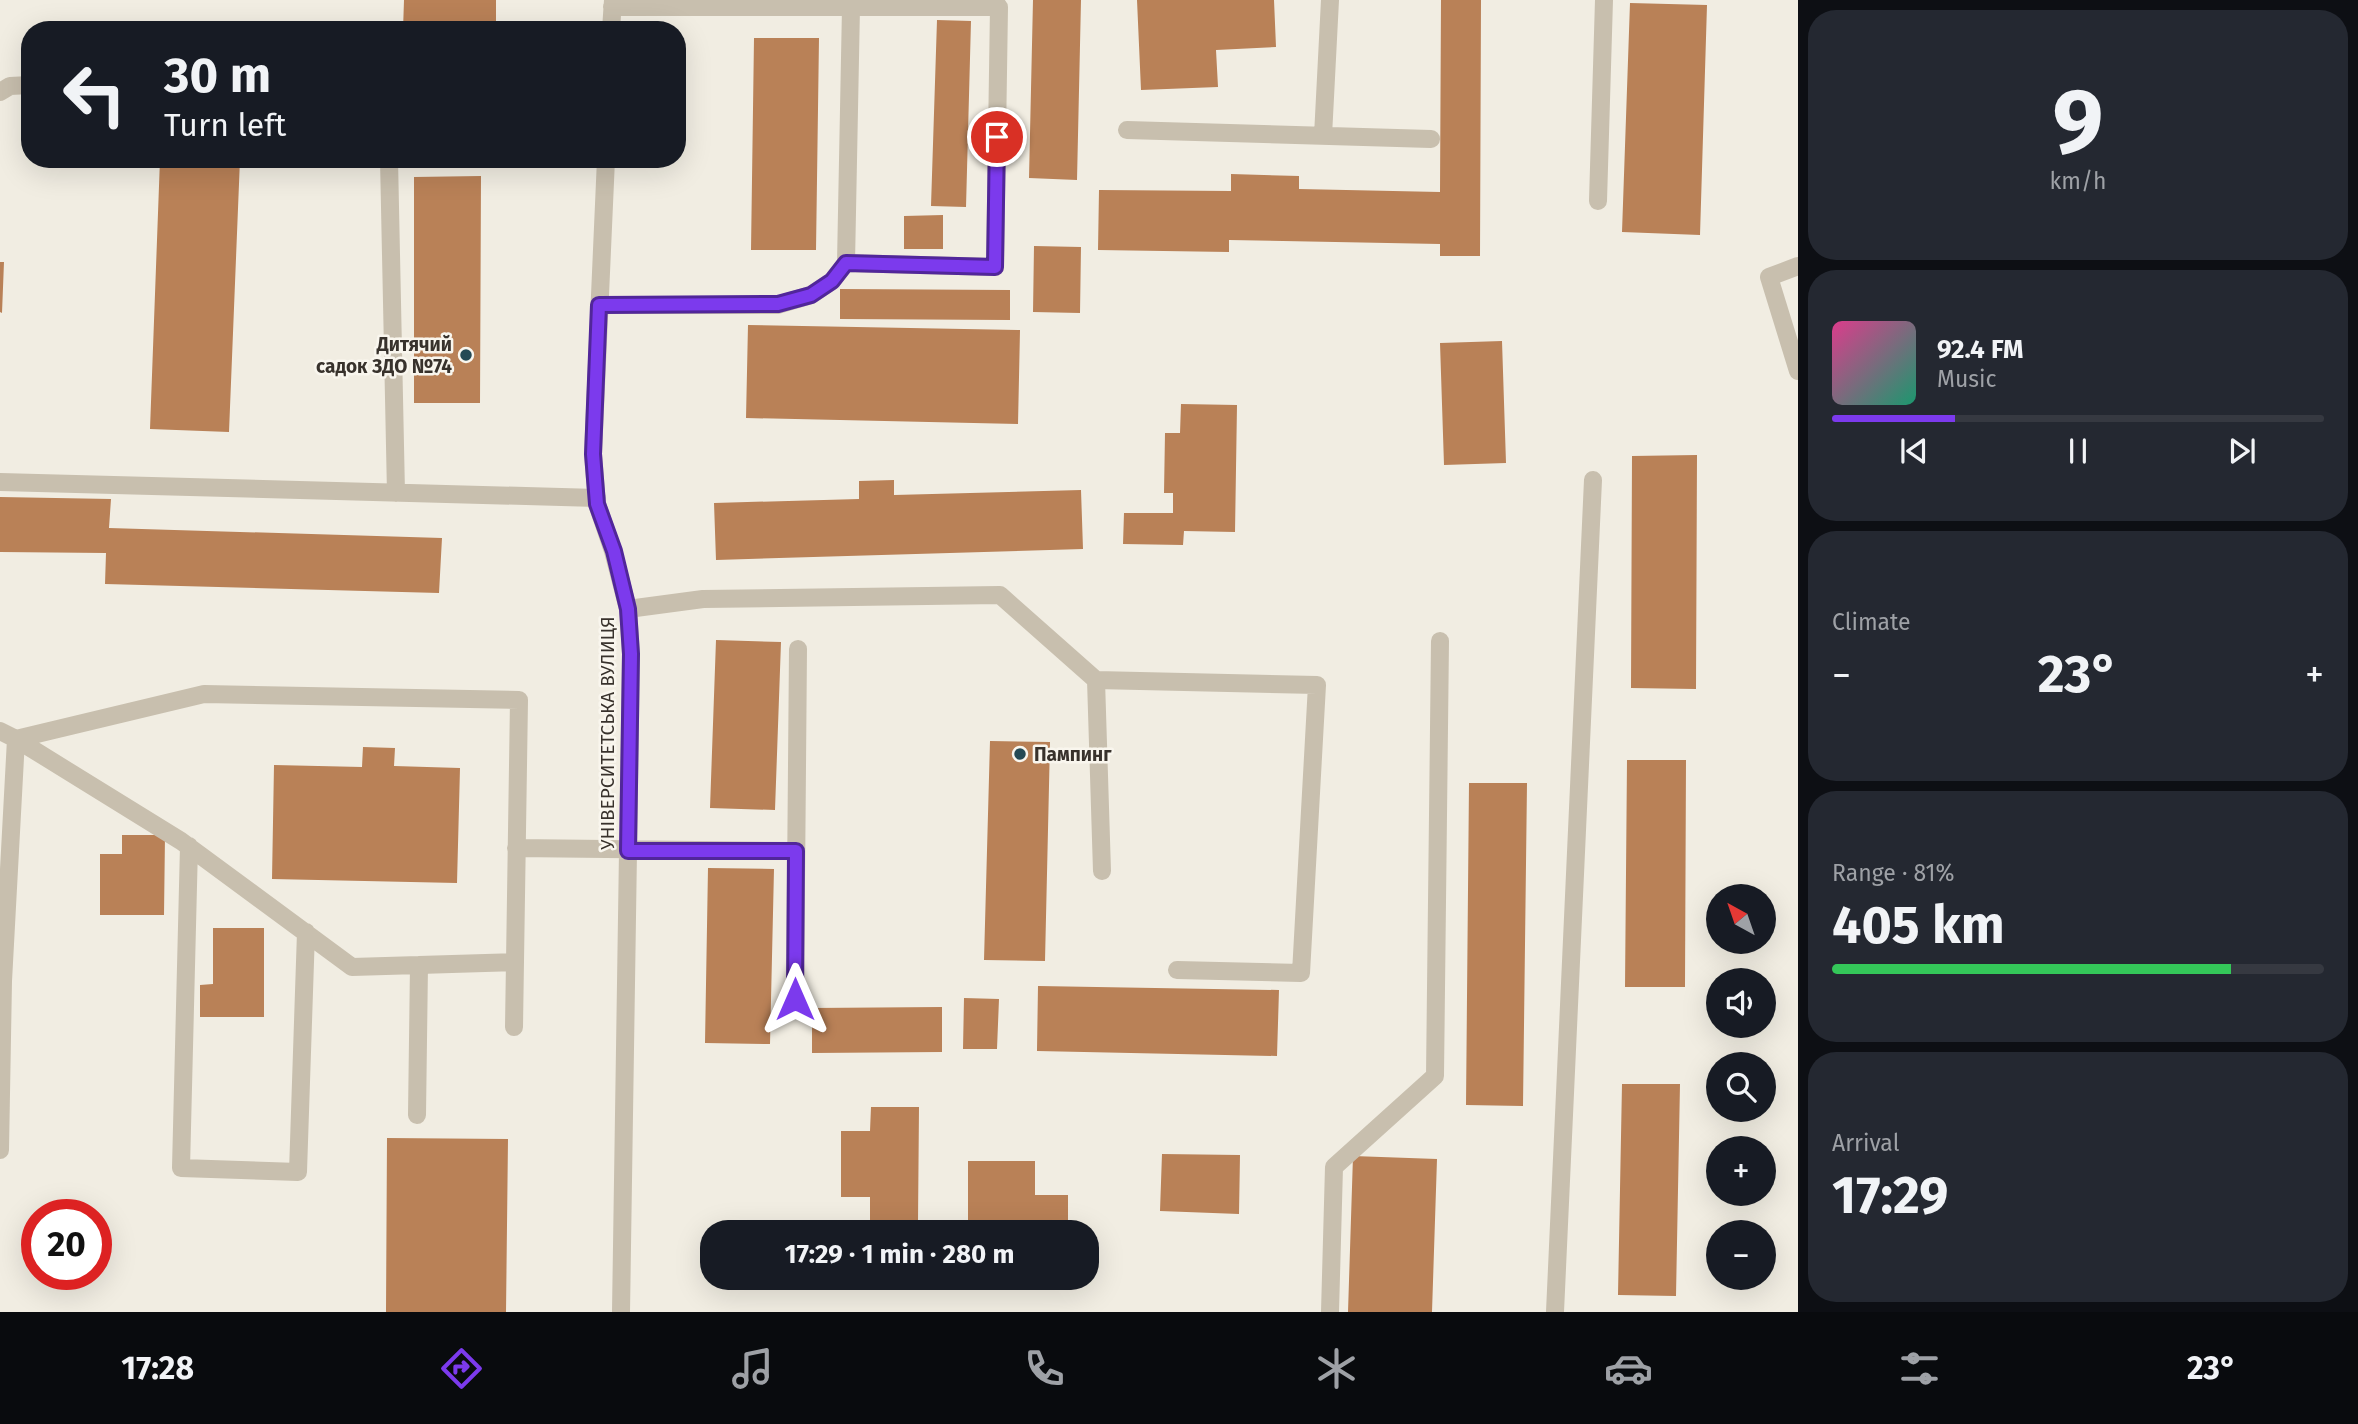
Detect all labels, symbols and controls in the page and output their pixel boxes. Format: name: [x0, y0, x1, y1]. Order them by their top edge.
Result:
text: 30 m: [164, 46, 271, 105]
icon: left: [49, 49, 140, 140]
text: 9: [2053, 67, 2103, 176]
text: Turn left: [164, 106, 286, 144]
pin: [967, 107, 1027, 167]
icon: arrive: [978, 118, 1016, 156]
text: km/h: [2050, 167, 2106, 195]
place label: Дитячий садок ЗДО №74: [316, 333, 452, 378]
text: 92.4 FM: [1937, 334, 2023, 365]
marker: Дитячий садок ЗДО №74: [458, 347, 474, 363]
text: Music: [1937, 365, 1997, 393]
icon: previous: [1895, 432, 1933, 470]
icon: pause: [2059, 432, 2097, 470]
icon: next: [2223, 432, 2261, 470]
text: Climate: [1832, 608, 1911, 636]
street label: УНІВЕРСИТЕТСЬКА ВУЛИЦЯ: [596, 616, 619, 850]
text: 23°: [2038, 643, 2118, 706]
text: −: [1832, 652, 1851, 698]
text: +: [2305, 652, 2324, 698]
place label: Пампинг: [1034, 743, 1112, 766]
marker: Пампинг: [1012, 746, 1028, 762]
text: Range · 81%: [1832, 859, 1954, 887]
north arrow: [1706, 884, 1776, 954]
map controls: [1706, 884, 1776, 1290]
text: 405 km: [1832, 894, 2005, 957]
position arrow: [758, 962, 832, 1036]
button: sound: [1706, 968, 1776, 1038]
button: search: [1706, 1052, 1776, 1122]
text: Arrival: [1832, 1129, 1899, 1157]
button: +: [1706, 1136, 1776, 1206]
text: 17:29: [1832, 1164, 1948, 1227]
speed limit sign: 20: [21, 1199, 112, 1290]
button: −: [1706, 1220, 1776, 1290]
text: 17:29 · 1 min · 280 m: [785, 1239, 1014, 1270]
icon: directions: [437, 1344, 486, 1393]
icon: music: [728, 1344, 777, 1393]
icon: phone: [1020, 1344, 1069, 1393]
icon: climate: [1312, 1344, 1361, 1393]
icon: car: [1604, 1344, 1653, 1393]
icon: filters: [1895, 1344, 1944, 1393]
text: 17:28: [121, 1349, 194, 1387]
text: 23°: [2187, 1349, 2237, 1387]

